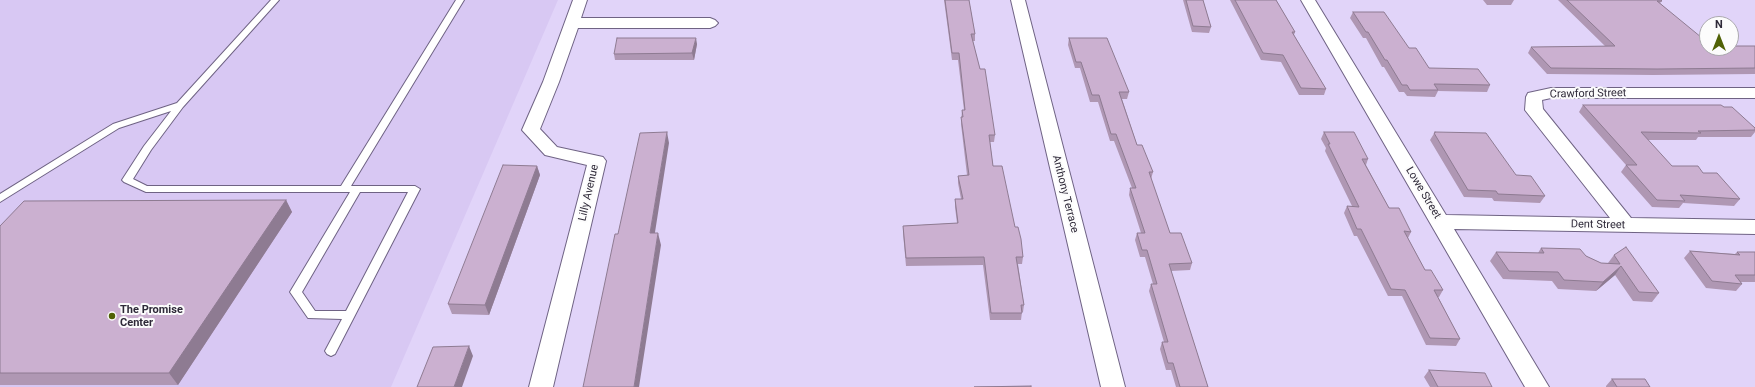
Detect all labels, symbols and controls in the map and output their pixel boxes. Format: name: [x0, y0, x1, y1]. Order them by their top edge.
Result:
north arrow: [1699, 16, 1739, 56]
text: N: [1715, 18, 1723, 31]
street label: Crawford Street: [1550, 87, 1626, 101]
street label: Anthony Terrace: [1049, 154, 1081, 234]
street label: Lilly Avenue: [576, 163, 602, 223]
street label: Lowe Street: [1402, 165, 1444, 221]
street label: Dent Street: [1571, 218, 1625, 232]
place label: The Promise Center: [120, 303, 183, 329]
marker: The Promise Center: [107, 311, 117, 321]

